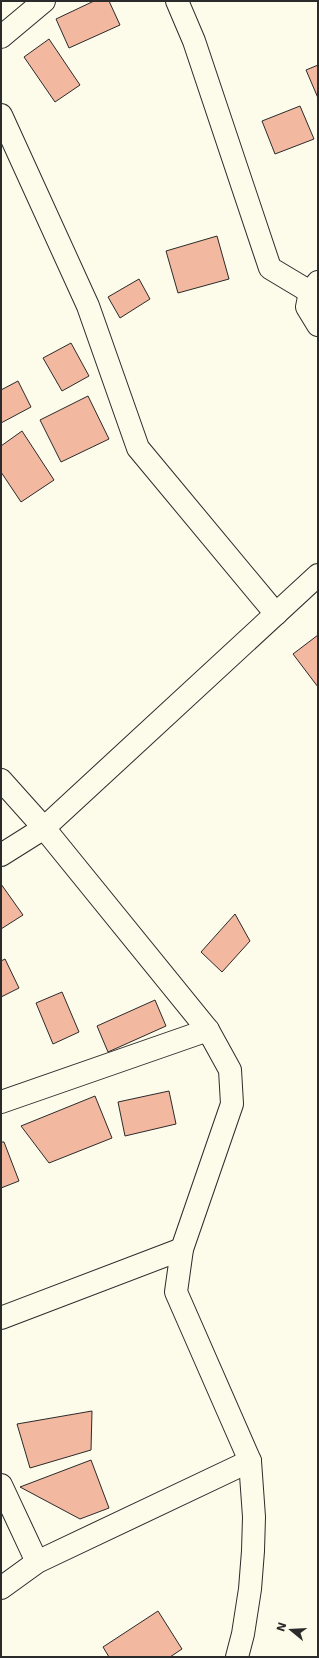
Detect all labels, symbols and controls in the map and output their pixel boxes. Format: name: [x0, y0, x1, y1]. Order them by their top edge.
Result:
north arrow: [271, 1610, 311, 1650]
text: N: [274, 1621, 290, 1633]

